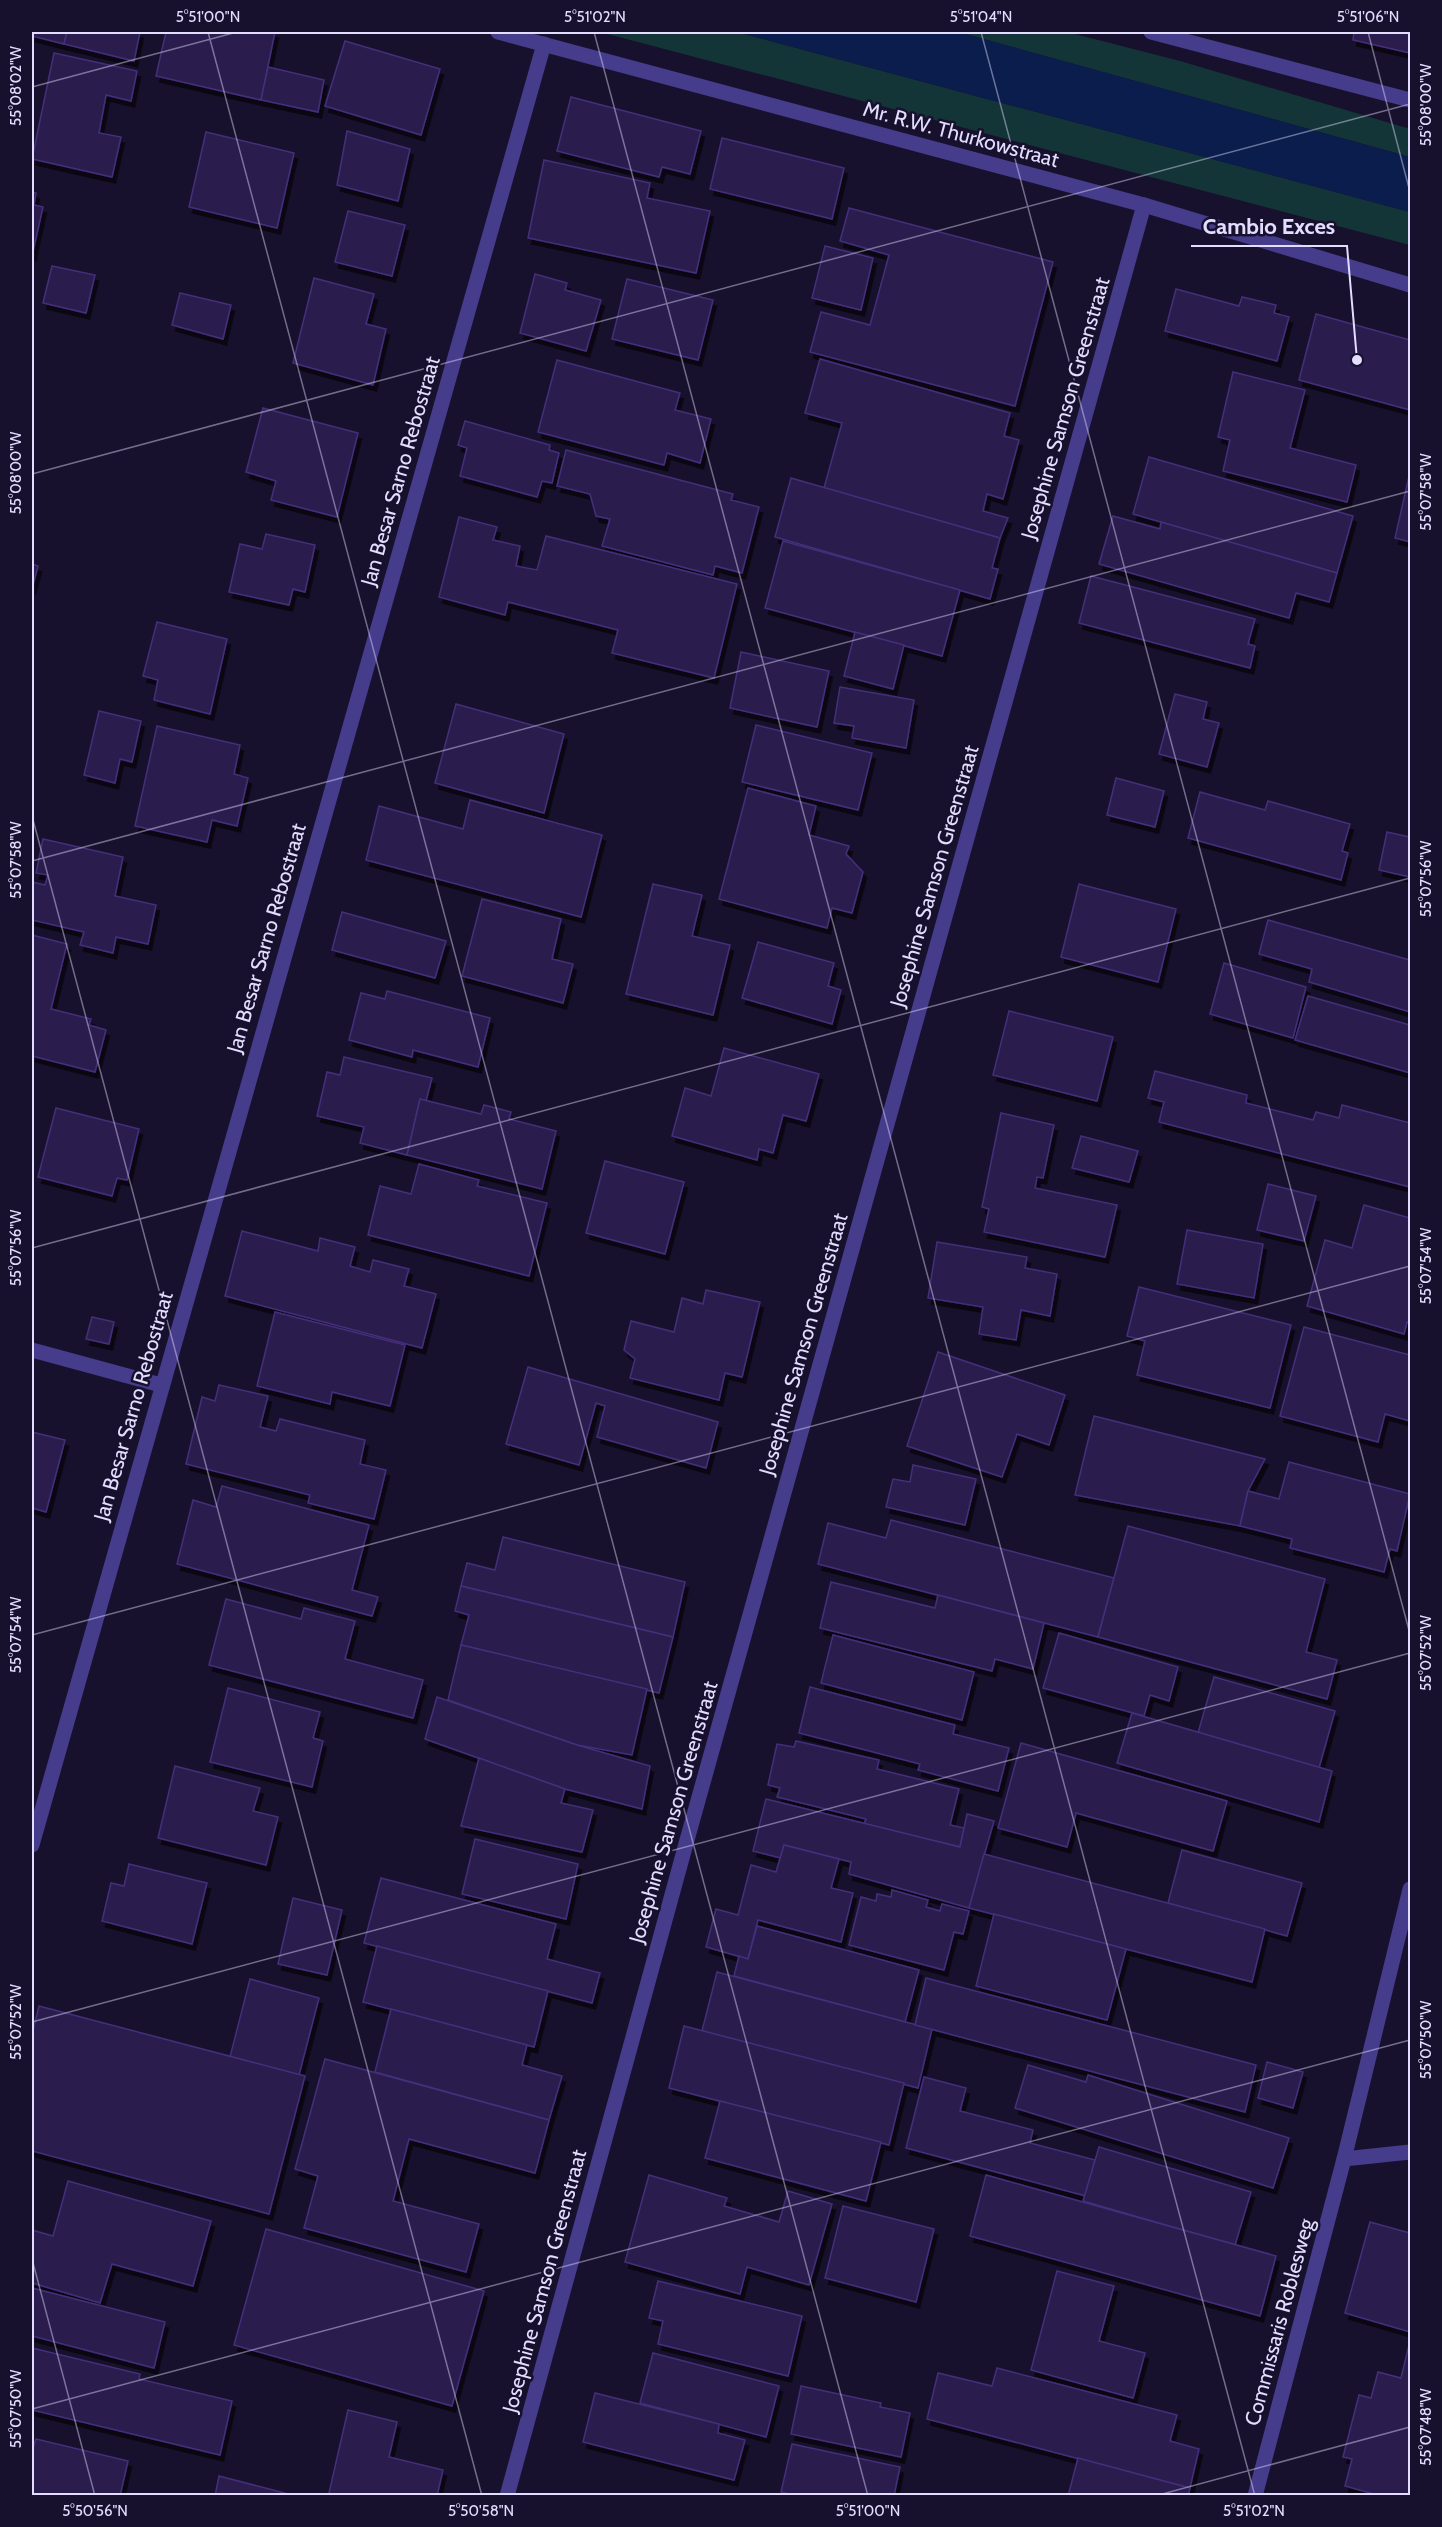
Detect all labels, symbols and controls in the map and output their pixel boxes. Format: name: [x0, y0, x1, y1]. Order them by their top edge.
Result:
text: 5°51'00"N: [176, 8, 240, 26]
text: 5°51'02"N: [564, 8, 626, 26]
text: 5°51'04"N: [950, 8, 1012, 26]
text: 5°51'06"N: [1337, 8, 1399, 26]
text: 55°08'02"W: [7, 45, 25, 126]
text: 55°08'00"W: [1417, 63, 1435, 146]
street label: Mr. R.W. Thurkowstraat: [860, 96, 1062, 172]
callout: Cambio Exces: [1191, 206, 1347, 246]
text: Cambio Exces: [1203, 213, 1335, 240]
street label: Josephine Samson Greenstraat: [1015, 274, 1114, 543]
street label: Jan Besar Sarno Rebostraat: [355, 353, 445, 590]
text: 55°08'00"W: [7, 431, 25, 514]
text: 55°07'58"W: [1417, 453, 1435, 531]
street label: Josephine Samson Greenstraat: [884, 742, 983, 1011]
street label: Jan Besar Sarno Rebostraat: [221, 820, 311, 1057]
text: 55°07'58"W: [7, 821, 25, 899]
text: 55°07'56"W: [1417, 840, 1435, 917]
text: 55°07'56"W: [7, 1209, 25, 1286]
street label: Josephine Samson Greenstraat: [753, 1210, 852, 1479]
text: 55°07'54"W: [1417, 1227, 1435, 1304]
street label: Jan Besar Sarno Rebostraat: [88, 1288, 178, 1525]
text: 55°07'54"W: [7, 1596, 25, 1673]
text: 55°07'52"W: [1417, 1614, 1435, 1691]
street label: Josephine Samson Greenstraat: [623, 1678, 722, 1947]
text: 55°07'52"W: [7, 1983, 25, 2060]
text: 55°07'50"W: [1417, 2000, 1435, 2079]
street label: Josephine Samson Greenstraat: [497, 2147, 591, 2416]
street label: Commissaris Roblesweg: [1239, 2215, 1319, 2428]
text: 55°07'50"W: [7, 2369, 25, 2448]
text: 55°07'48"W: [1417, 2387, 1435, 2466]
text: 5°50'56"N: [62, 2502, 128, 2520]
text: 5°50'58"N: [448, 2502, 514, 2520]
text: 5°51'00"N: [836, 2502, 900, 2520]
text: 5°51'02"N: [1223, 2502, 1285, 2520]

